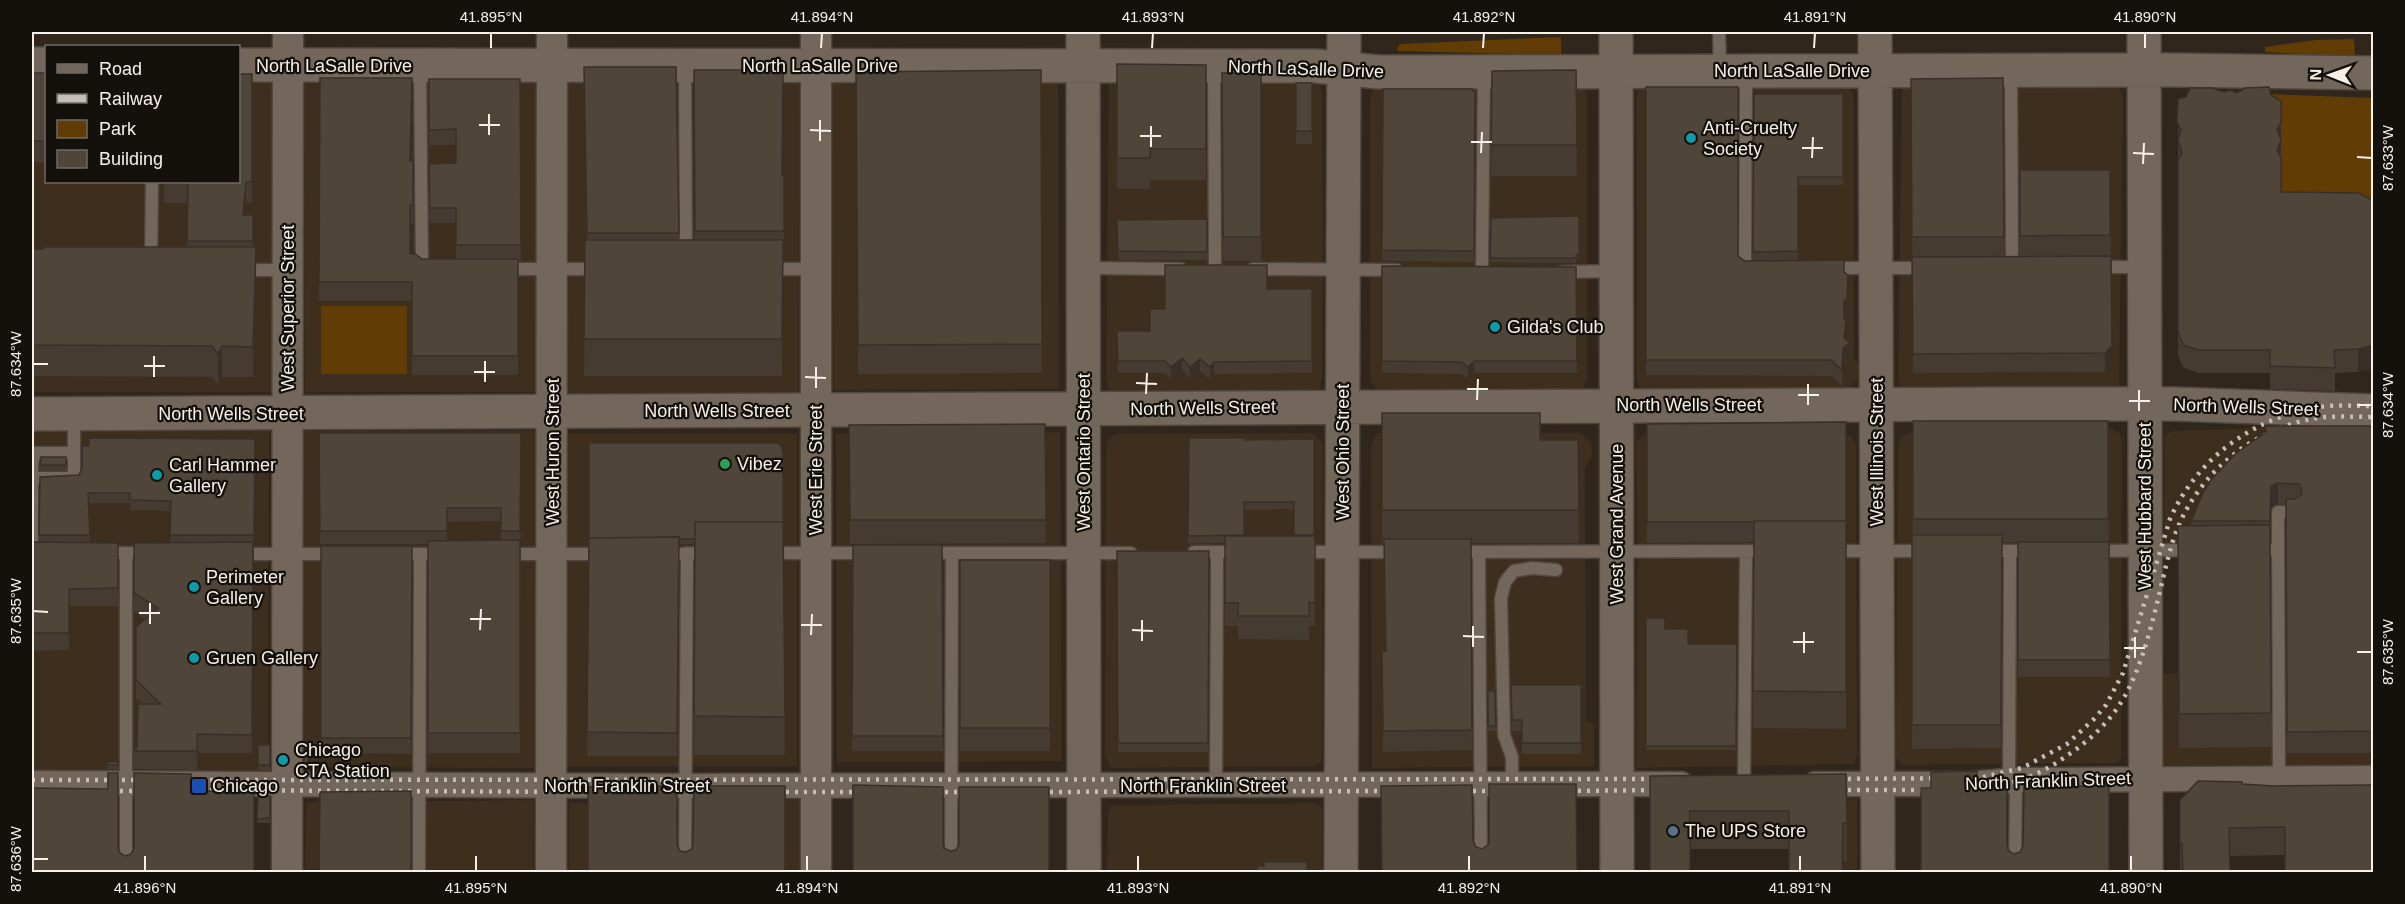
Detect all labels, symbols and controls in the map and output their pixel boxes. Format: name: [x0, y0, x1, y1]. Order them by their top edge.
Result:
text: 41.895°N: [460, 8, 522, 25]
text: 41.894°N: [791, 8, 853, 25]
text: 41.893°N: [1122, 8, 1184, 25]
text: 41.892°N: [1453, 8, 1515, 25]
text: 41.891°N: [1784, 8, 1846, 25]
text: 41.890°N: [2114, 8, 2176, 25]
legend: [45, 45, 240, 183]
north arrow: [2300, 45, 2360, 105]
street label: North LaSalle Drive: [256, 56, 412, 76]
street label: North LaSalle Drive: [742, 56, 898, 76]
street label: North LaSalle Drive: [1228, 56, 1384, 82]
text: Road: [99, 59, 142, 79]
street label: North LaSalle Drive: [1714, 61, 1870, 81]
text: N: [2307, 69, 2324, 81]
text: Railway: [99, 89, 162, 109]
place label: Anti-Cruelty Society: [1703, 118, 1797, 159]
text: Park: [99, 119, 137, 139]
text: 87.633°W: [2379, 124, 2396, 191]
marker: Anti-Cruelty Society: [1684, 131, 1698, 145]
text: Building: [99, 149, 163, 169]
street label: West Superior Street: [278, 225, 298, 391]
place label: Gilda's Club: [1507, 317, 1603, 337]
marker: Gilda's Club: [1488, 320, 1502, 334]
text: 87.634°W: [7, 330, 24, 397]
text: 87.634°W: [2379, 371, 2396, 438]
street label: West Ontario Street: [1074, 373, 1094, 531]
street label: West Huron Street: [543, 378, 563, 526]
street label: West Illinois Street: [1867, 378, 1887, 526]
street label: West Ohio Street: [1333, 384, 1353, 520]
street label: North Wells Street: [2173, 394, 2319, 420]
street label: North Wells Street: [1616, 395, 1762, 415]
street label: North Wells Street: [1130, 397, 1276, 419]
street label: North Wells Street: [644, 401, 790, 421]
street label: North Wells Street: [158, 404, 304, 424]
street label: West Erie Street: [806, 405, 826, 535]
street label: West Hubbard Street: [2135, 422, 2155, 590]
street label: West Grand Avenue: [1607, 444, 1627, 604]
place label: Vibez: [737, 454, 782, 474]
place label: Carl Hammer Gallery: [169, 455, 276, 496]
marker: Vibez: [718, 457, 732, 471]
marker: Carl Hammer Gallery: [150, 468, 164, 482]
place label: Perimeter Gallery: [206, 567, 284, 608]
text: 87.635°W: [7, 577, 24, 644]
marker: Perimeter Gallery: [187, 580, 201, 594]
text: 87.635°W: [2379, 618, 2396, 685]
place label: Gruen Gallery: [206, 648, 318, 668]
marker: Gruen Gallery: [187, 651, 201, 665]
place label: Chicago CTA Station: [295, 740, 390, 781]
marker: Chicago CTA Station: [276, 753, 290, 767]
street label: North Franklin Street: [1965, 768, 2131, 794]
place label: Chicago: [212, 776, 278, 796]
street label: North Franklin Street: [544, 776, 710, 796]
street label: North Franklin Street: [1120, 776, 1286, 796]
marker: Chicago: [190, 777, 208, 795]
place label: The UPS Store: [1685, 821, 1806, 841]
marker: The UPS Store: [1666, 824, 1680, 838]
text: 87.636°W: [7, 825, 24, 892]
text: 41.896°N: [114, 879, 176, 896]
text: 41.895°N: [445, 879, 507, 896]
text: 41.894°N: [776, 879, 838, 896]
text: 41.893°N: [1107, 879, 1169, 896]
text: 41.892°N: [1438, 879, 1500, 896]
text: 41.891°N: [1769, 879, 1831, 896]
text: 41.890°N: [2100, 879, 2162, 896]

